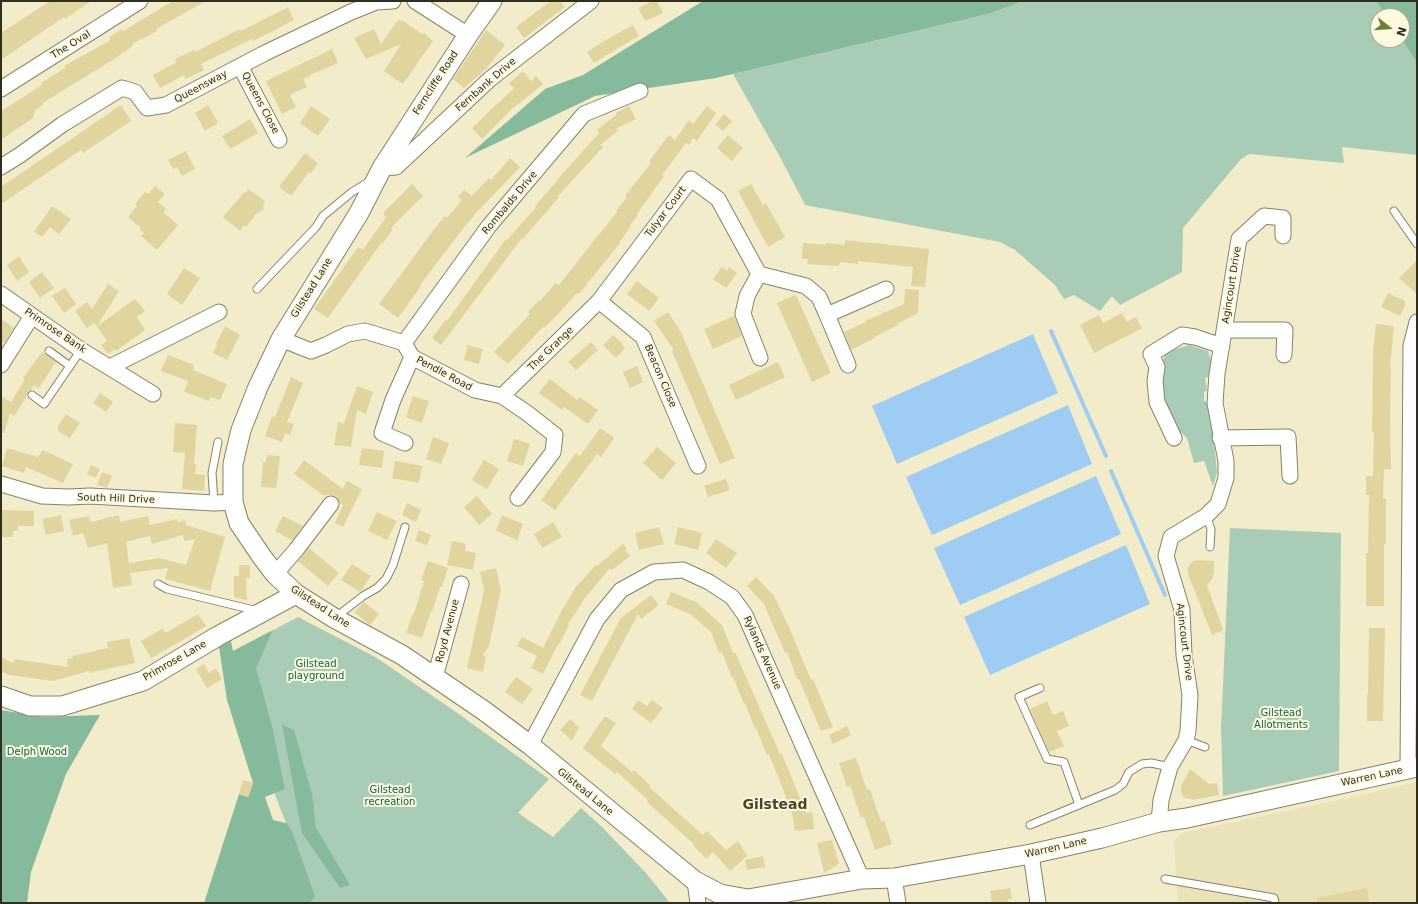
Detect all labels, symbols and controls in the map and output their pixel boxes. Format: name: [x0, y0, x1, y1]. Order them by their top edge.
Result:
north arrow: [1370, 8, 1410, 48]
text: N: [1393, 25, 1409, 38]
street label: The Oval: [49, 28, 93, 62]
street label: Ferncliffe Road: [411, 49, 461, 117]
street label: Fernbank Drive: [453, 56, 519, 114]
street label: Queensway: [172, 68, 230, 106]
street label: Queens Close: [239, 70, 281, 136]
street label: Rombalds Drive: [480, 169, 540, 237]
street label: Tulyar Court: [643, 184, 689, 240]
street label: Agincourt Drive: [1220, 245, 1244, 325]
street label: Gilstead Lane: [289, 256, 335, 320]
street label: Primrose Bank: [22, 306, 88, 356]
street label: The Grange: [526, 324, 576, 374]
street label: Beacon Close: [641, 343, 679, 409]
street label: Pendle Road: [414, 354, 474, 394]
street label: South Hill Drive: [77, 492, 155, 506]
street label: Gilstead Lane: [288, 583, 352, 631]
street label: Royd Avenue: [434, 598, 462, 664]
street label: Agincourt Drive: [1173, 602, 1195, 682]
street label: Rylands Avenue: [740, 614, 784, 692]
street label: Primrose Lane: [141, 638, 209, 684]
park label: Gilstead playground: [288, 658, 344, 682]
park label: Gilstead Allotments: [1254, 707, 1308, 730]
park label: Delph Wood: [7, 746, 67, 758]
street label: Warren Lane: [1340, 765, 1404, 789]
street label: Gilstead Lane: [555, 766, 615, 818]
park label: Gilstead recreation: [365, 784, 415, 808]
district label: Gilstead: [742, 797, 808, 813]
street label: Warren Lane: [1024, 835, 1088, 861]

